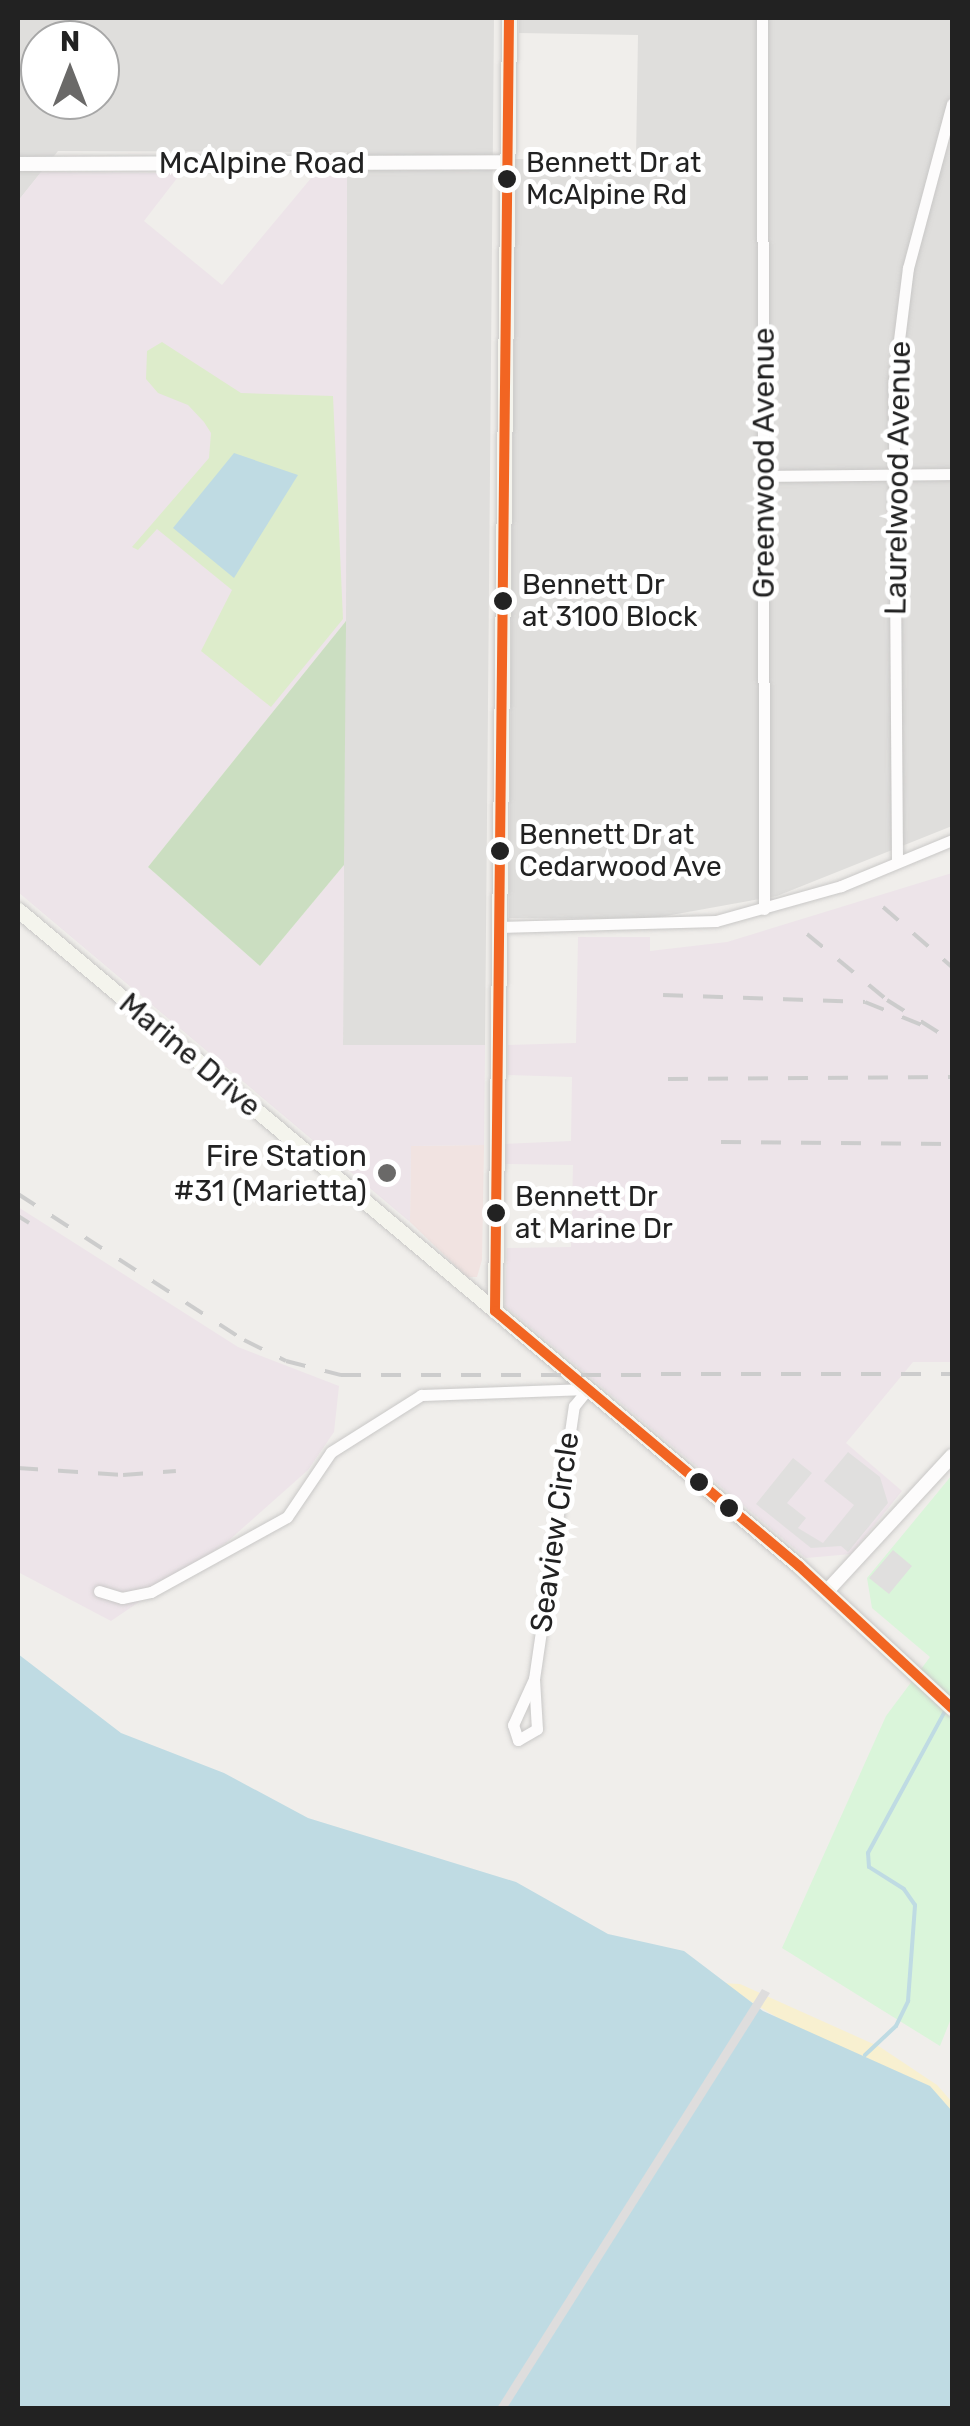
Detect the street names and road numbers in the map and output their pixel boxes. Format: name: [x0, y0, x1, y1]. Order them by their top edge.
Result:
street label: McAlpine Road: [159, 145, 365, 181]
street label: Greenwood Avenue: [746, 327, 782, 599]
street label: Laurelwood Avenue: [878, 340, 918, 616]
street label: Marine Drive: [112, 985, 268, 1125]
street label: Seaview Circle: [523, 1429, 587, 1635]

